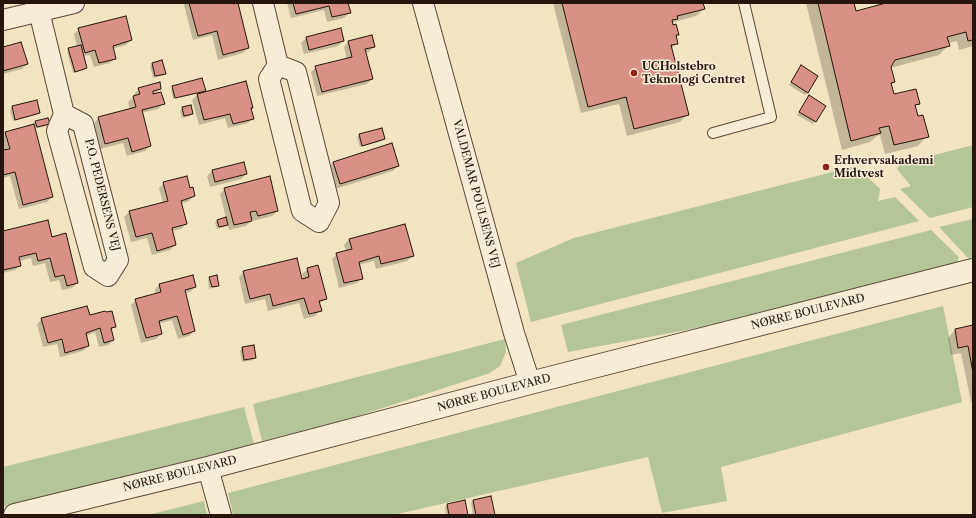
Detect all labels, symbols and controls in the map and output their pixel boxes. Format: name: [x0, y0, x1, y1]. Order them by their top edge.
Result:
place label: UCHolstebro Teknologi Centret: [642, 60, 745, 86]
marker: UCHolstebro Teknologi Centret: [629, 68, 639, 78]
street label: VALDEMAR POULSENS VEJ: [450, 118, 502, 270]
street label: P.O. PEDERSENS VEJ: [82, 138, 122, 252]
place label: Erhvervsakademi Midtvest: [834, 154, 933, 180]
marker: Erhvervsakademi Midtvest: [821, 162, 831, 172]
street label: NØRRE BOULEVARD: [750, 291, 866, 333]
street label: NØRRE BOULEVARD: [436, 372, 552, 414]
street label: NØRRE BOULEVARD: [122, 453, 238, 495]

